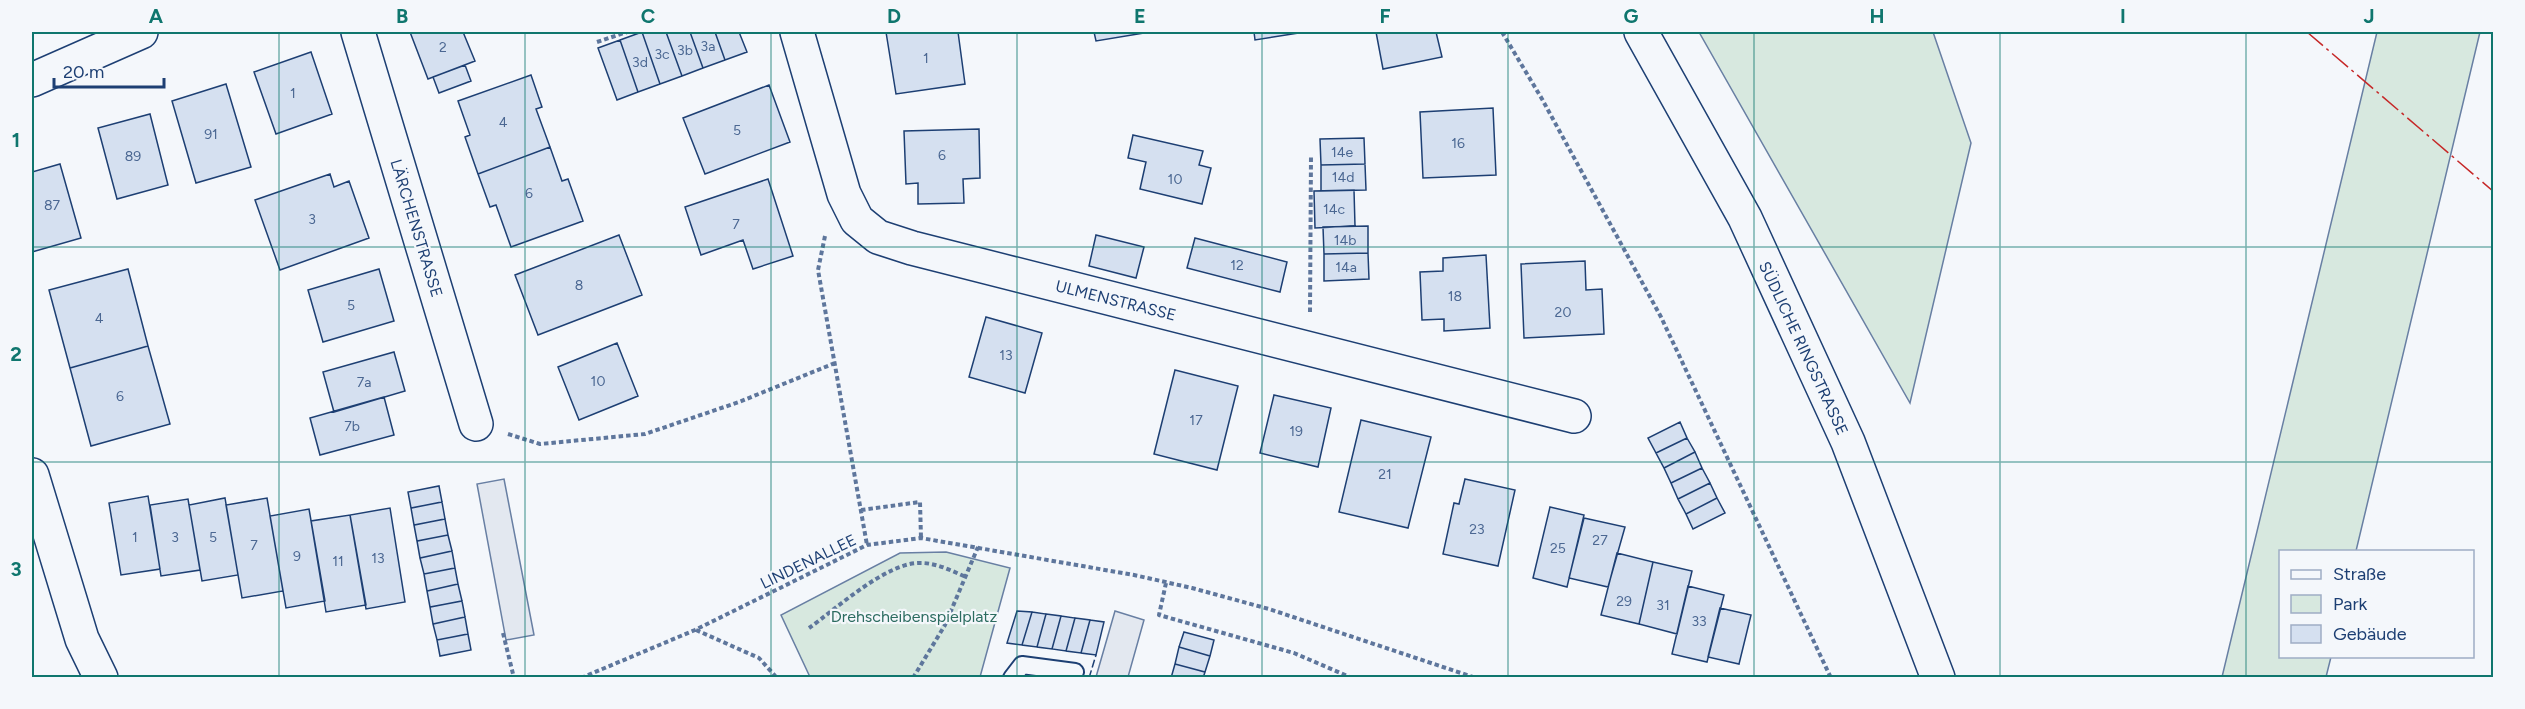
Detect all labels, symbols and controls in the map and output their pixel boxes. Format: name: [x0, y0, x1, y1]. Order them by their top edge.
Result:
text: A: [149, 4, 164, 28]
text: B: [396, 4, 408, 28]
text: C: [641, 4, 655, 28]
text: D: [887, 4, 901, 28]
text: E: [1134, 4, 1146, 28]
text: F: [1379, 4, 1391, 28]
text: G: [1624, 4, 1639, 28]
text: H: [1870, 4, 1885, 28]
text: I: [2120, 4, 2126, 28]
text: J: [2363, 4, 2375, 28]
house number: 3a: [701, 38, 715, 55]
house number: 2: [439, 39, 447, 56]
house number: 3b: [677, 42, 693, 59]
house number: 3c: [654, 46, 670, 63]
house number: 1: [923, 50, 929, 67]
scale bar: [54, 51, 164, 89]
house number: 3d: [632, 54, 648, 71]
text: 20 m: [63, 61, 104, 83]
house number: 1: [290, 85, 296, 102]
house number: 4: [499, 114, 508, 131]
house number: 5: [733, 122, 741, 139]
house number: 91: [204, 126, 218, 143]
text: 1: [12, 128, 20, 152]
house number: 16: [1451, 135, 1465, 152]
house number: 14e: [1331, 144, 1353, 161]
house number: 6: [938, 147, 946, 164]
house number: 89: [125, 148, 141, 165]
street label: LÄRCHENSTRASSE: [386, 157, 447, 299]
house number: 14d: [1332, 169, 1354, 186]
house number: 10: [1168, 171, 1182, 188]
house number: 6: [525, 185, 533, 202]
house number: 87: [44, 197, 61, 214]
house number: 14c: [1323, 201, 1345, 218]
house number: 3: [308, 211, 316, 228]
house number: 7: [732, 216, 740, 233]
house number: 14b: [1334, 232, 1356, 249]
house number: 12: [1230, 257, 1244, 274]
street label: SÜDLICHE RINGSTRASSE: [1755, 258, 1852, 438]
house number: 14a: [1335, 259, 1357, 276]
street label: ULMENSTRASSE: [1054, 276, 1178, 325]
house number: 8: [575, 277, 583, 294]
house number: 18: [1448, 288, 1462, 305]
house number: 5: [347, 297, 355, 314]
house number: 20: [1555, 304, 1571, 321]
house number: 4: [95, 310, 104, 327]
text: 2: [10, 342, 22, 366]
house number: 13: [999, 347, 1013, 364]
house number: 10: [591, 373, 605, 390]
house number: 7a: [357, 374, 371, 391]
house number: 6: [116, 388, 124, 405]
house number: 17: [1189, 412, 1203, 429]
house number: 7b: [344, 418, 360, 435]
house number: 19: [1289, 423, 1303, 440]
house number: 21: [1378, 466, 1392, 483]
house number: 23: [1469, 521, 1485, 538]
house number: 1: [132, 529, 138, 546]
house number: 3: [171, 529, 179, 546]
house number: 5: [209, 529, 217, 546]
street label: LINDENALLEE: [757, 530, 859, 593]
house number: 27: [1592, 532, 1608, 549]
house number: 7: [250, 537, 258, 554]
house number: 25: [1550, 540, 1566, 557]
house number: 9: [293, 548, 301, 565]
house number: 13: [371, 550, 385, 567]
legend: [2279, 550, 2474, 658]
house number: 11: [332, 553, 344, 570]
text: 3: [10, 557, 22, 581]
text: Straße: [2333, 563, 2386, 585]
house number: 29: [1616, 593, 1632, 610]
text: Park: [2333, 593, 2368, 615]
house number: 31: [1656, 597, 1670, 614]
park label: Drehscheibenspielplatz: [831, 607, 997, 626]
house number: 33: [1691, 613, 1707, 630]
text: Gebäude: [2333, 623, 2407, 645]

